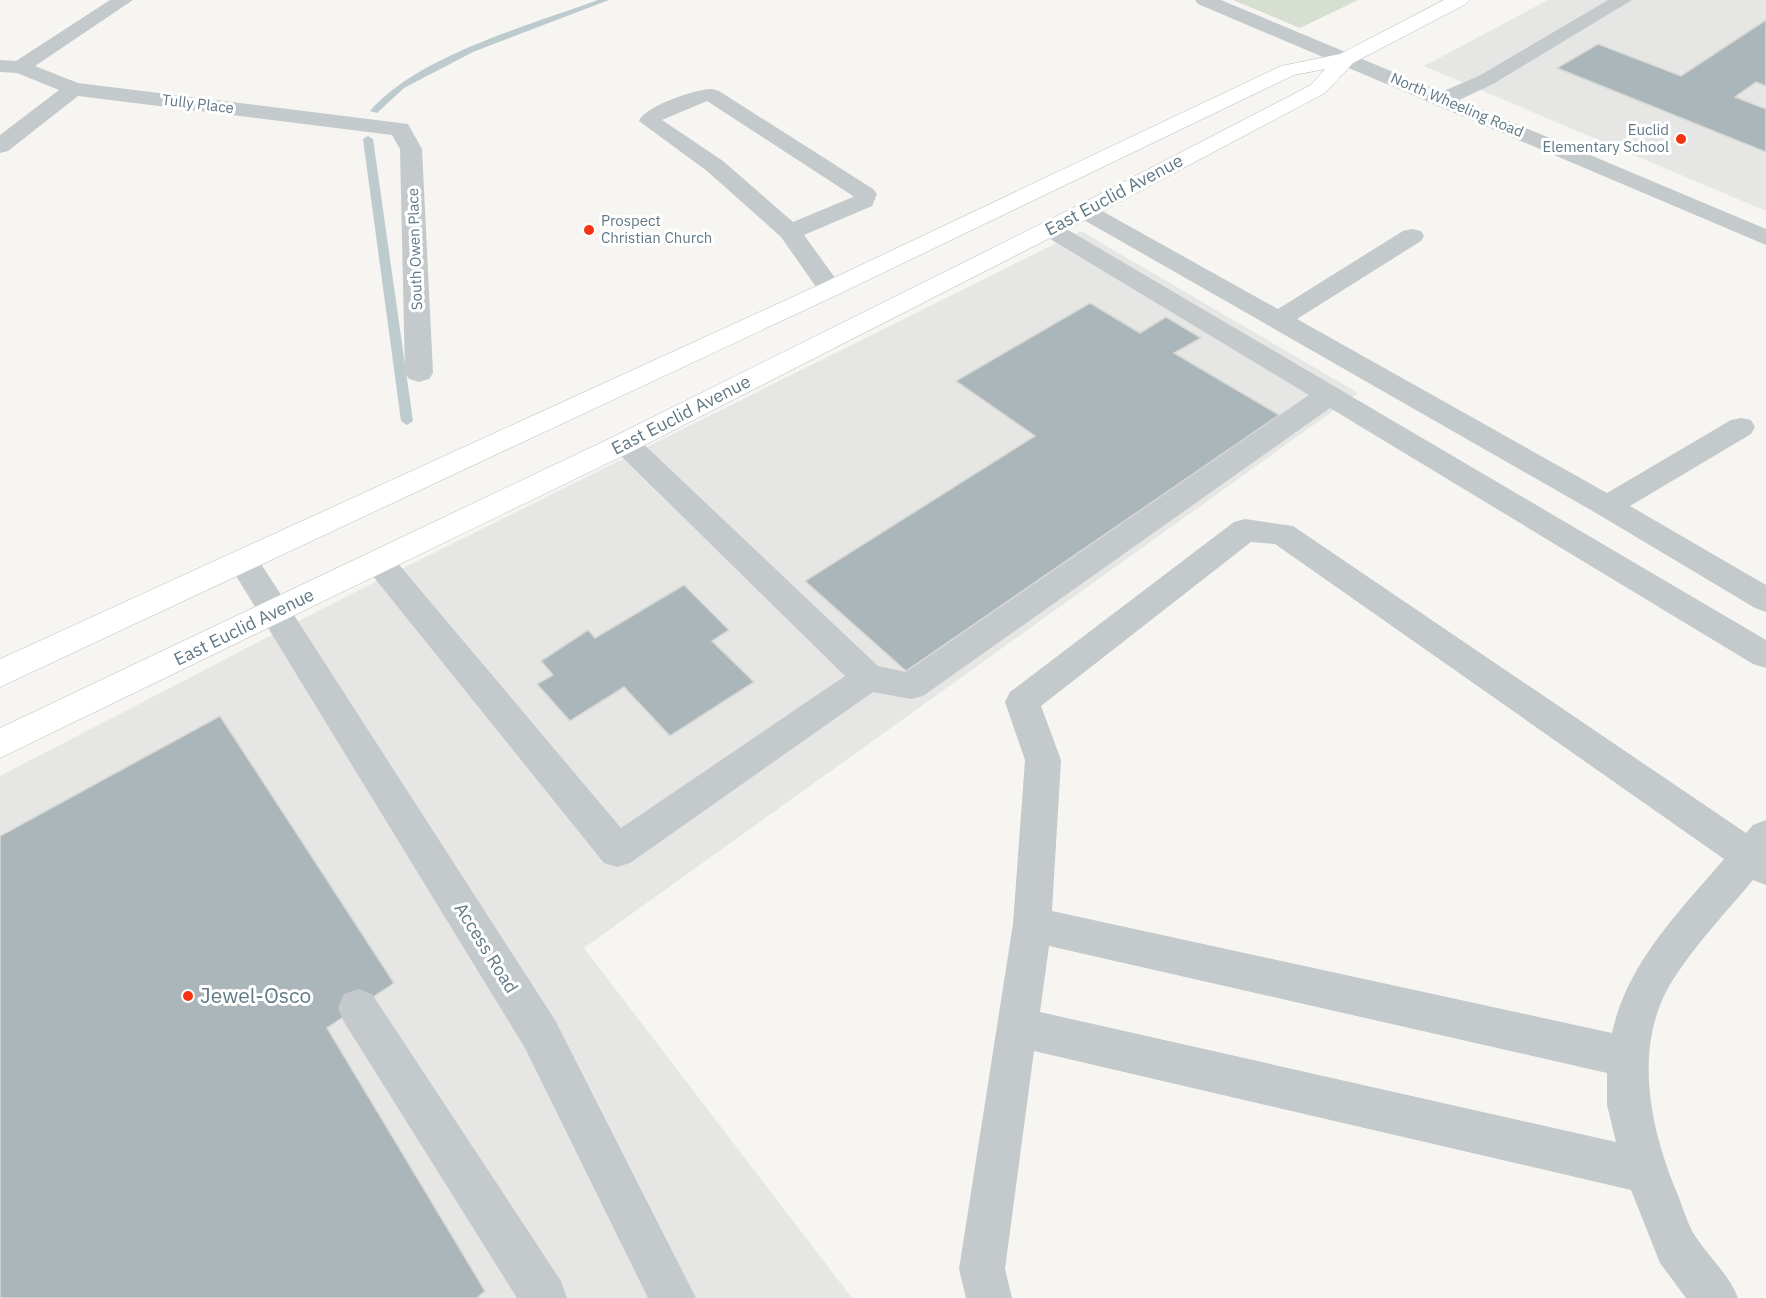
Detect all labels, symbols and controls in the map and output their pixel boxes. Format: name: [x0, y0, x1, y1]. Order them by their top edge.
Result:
street label: North Wheeling Road: [1388, 68, 1527, 141]
street label: Tully Place: [161, 90, 235, 117]
place label: Euclid Elementary School: [1542, 120, 1669, 156]
marker: Euclid Elementary School: [1674, 132, 1688, 146]
street label: East Euclid Avenue: [1041, 148, 1187, 241]
street label: South Owen Place: [403, 188, 426, 310]
place label: Prospect Christian Church: [601, 211, 712, 247]
marker: Prospect Christian Church: [582, 223, 596, 237]
street label: East Euclid Avenue: [607, 369, 754, 460]
street label: East Euclid Avenue: [170, 583, 318, 670]
street label: Access Road: [450, 898, 523, 997]
place label: Jewel-Osco: [200, 981, 311, 1009]
marker: Jewel-Osco: [181, 989, 195, 1003]

